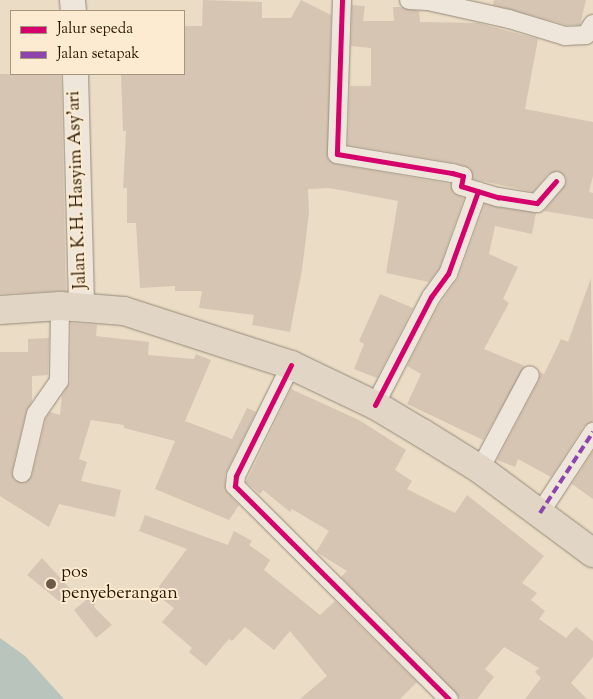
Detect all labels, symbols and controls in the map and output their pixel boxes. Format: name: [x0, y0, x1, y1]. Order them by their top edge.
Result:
legend: [10, 10, 185, 75]
text: Jalur sepeda: [57, 19, 133, 40]
text: Jalan setapak: [57, 44, 140, 65]
street label: Jalan K.H. Hasyim Asy'ari: [64, 90, 92, 290]
place label: pos penyeberangan: [61, 563, 178, 606]
marker: pos penyeberangan: [45, 578, 57, 590]

